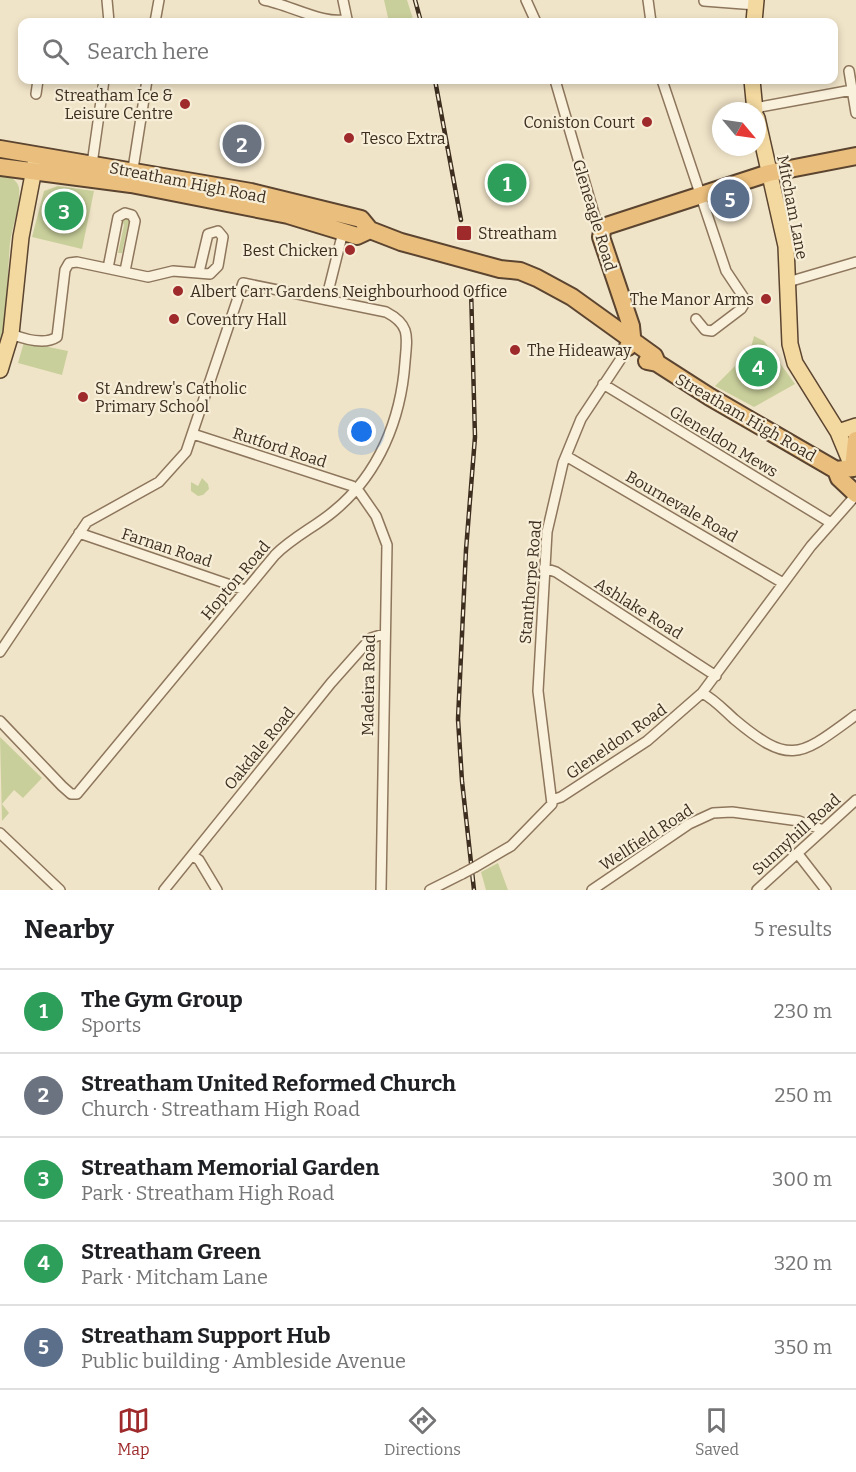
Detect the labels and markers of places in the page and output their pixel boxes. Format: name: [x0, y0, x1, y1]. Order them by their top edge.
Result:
place label: Streatham Ice & Leisure Centre: [55, 86, 173, 123]
marker: Streatham Ice & Leisure Centre: [178, 97, 192, 111]
place label: Coniston Court: [523, 113, 635, 132]
marker: Coniston Court: [640, 115, 654, 129]
pin: 2: [222, 122, 262, 166]
place label: Tesco Extra: [361, 129, 446, 148]
marker: Tesco Extra: [342, 131, 356, 145]
pin: 1: [488, 160, 526, 206]
pin: 5: [710, 176, 750, 222]
pin: 3: [44, 188, 84, 234]
marker: Streatham: [455, 224, 473, 242]
place label: Streatham: [478, 224, 557, 243]
place label: Best Chicken: [243, 241, 338, 260]
marker: Best Chicken: [343, 243, 357, 257]
place label: Albert Carr Gardens Neighbourhood Office: [190, 282, 507, 301]
marker: Albert Carr Gardens Neighbourhood Office: [171, 284, 185, 298]
place label: The Manor Arms: [630, 290, 754, 309]
marker: The Manor Arms: [759, 292, 773, 306]
place label: Coventry Hall: [186, 310, 287, 329]
marker: Coventry Hall: [167, 312, 181, 326]
place label: The Hideaway: [527, 341, 632, 360]
marker: The Hideaway: [508, 343, 522, 357]
pin: 4: [738, 344, 777, 389]
place label: St Andrew's Catholic Primary School: [95, 379, 247, 416]
marker: St Andrew's Catholic Primary School: [76, 390, 90, 404]

